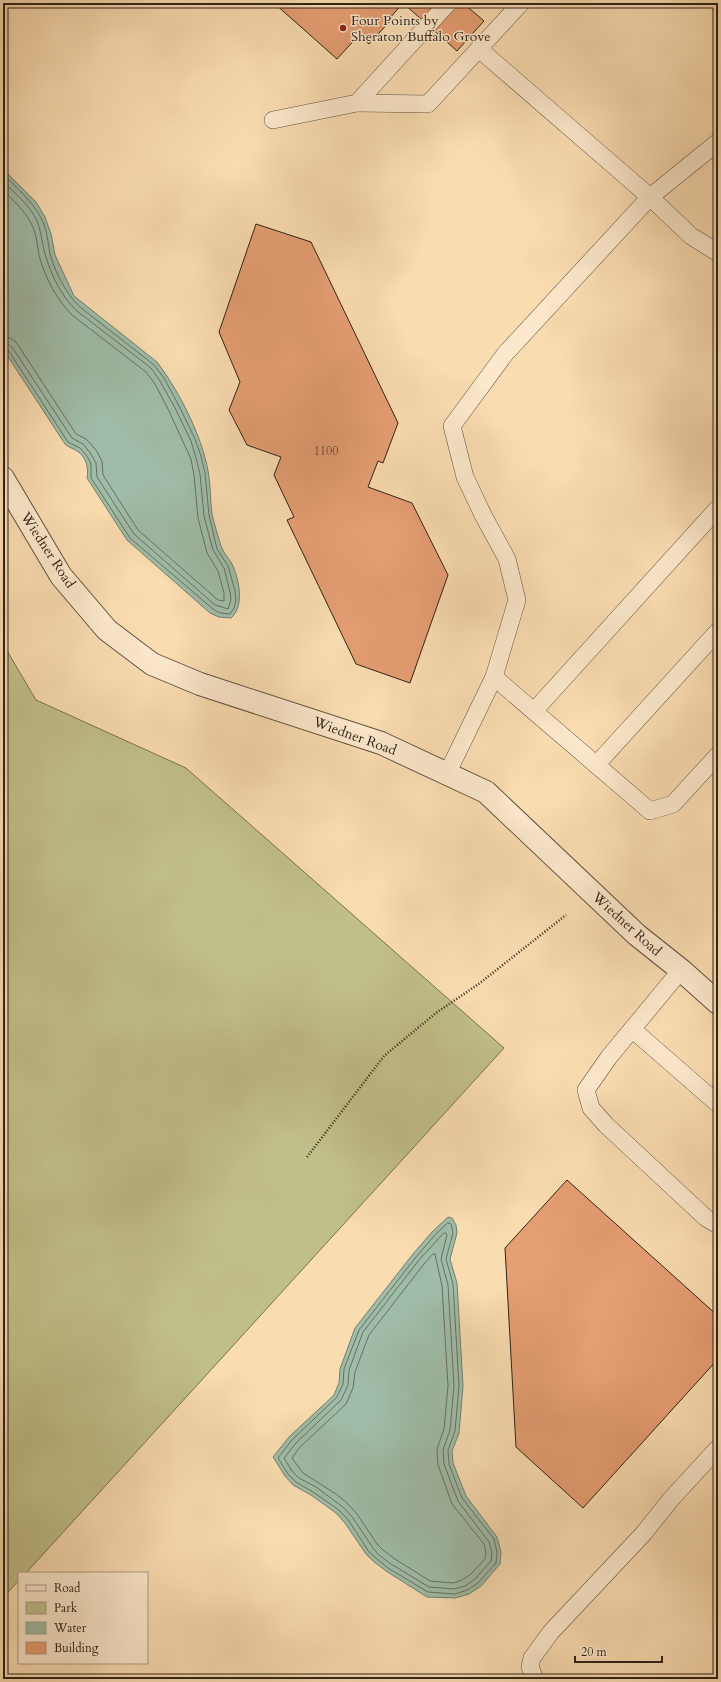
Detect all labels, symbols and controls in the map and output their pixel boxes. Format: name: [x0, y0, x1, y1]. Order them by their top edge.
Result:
place label: Four Points by Sheraton Buffalo Grove: [351, 11, 491, 46]
marker: Four Points by Sheraton Buffalo Grove: [338, 23, 348, 33]
house number: 1100: [314, 443, 338, 459]
street label: Wiedner Road: [16, 507, 80, 592]
street label: Wiedner Road: [310, 712, 400, 760]
street label: Wiedner Road: [588, 887, 666, 961]
legend: [18, 1572, 148, 1664]
text: Road: [54, 1580, 81, 1596]
text: Park: [54, 1600, 78, 1616]
text: Water: [53, 1620, 87, 1636]
scale bar: [575, 1638, 662, 1664]
text: Building: [54, 1640, 99, 1656]
text: 20 m: [581, 1644, 608, 1660]

